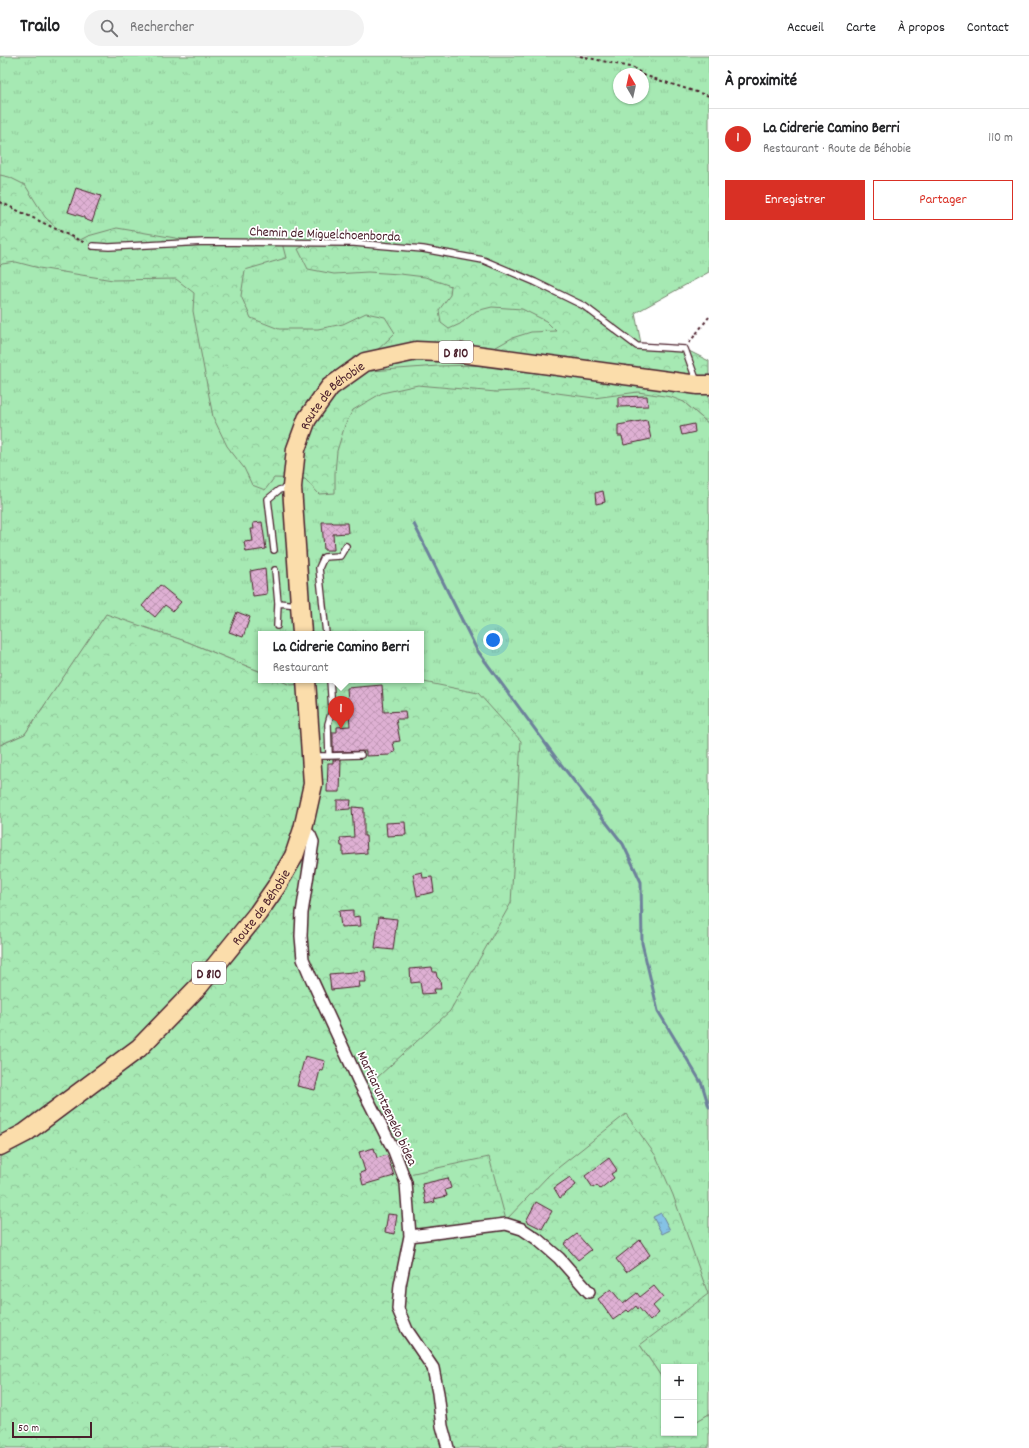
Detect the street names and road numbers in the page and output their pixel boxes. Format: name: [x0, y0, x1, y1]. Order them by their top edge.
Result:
street label: Chemin de Miguelchoenborda: [249, 222, 401, 248]
road number: D 810: [439, 341, 473, 363]
street label: Route de Béhobie: [296, 357, 370, 433]
street label: Route de Béhobie: [228, 866, 296, 950]
road number: D 810: [192, 962, 226, 984]
street label: Martiaruntzeneko bidea: [351, 1048, 422, 1170]

